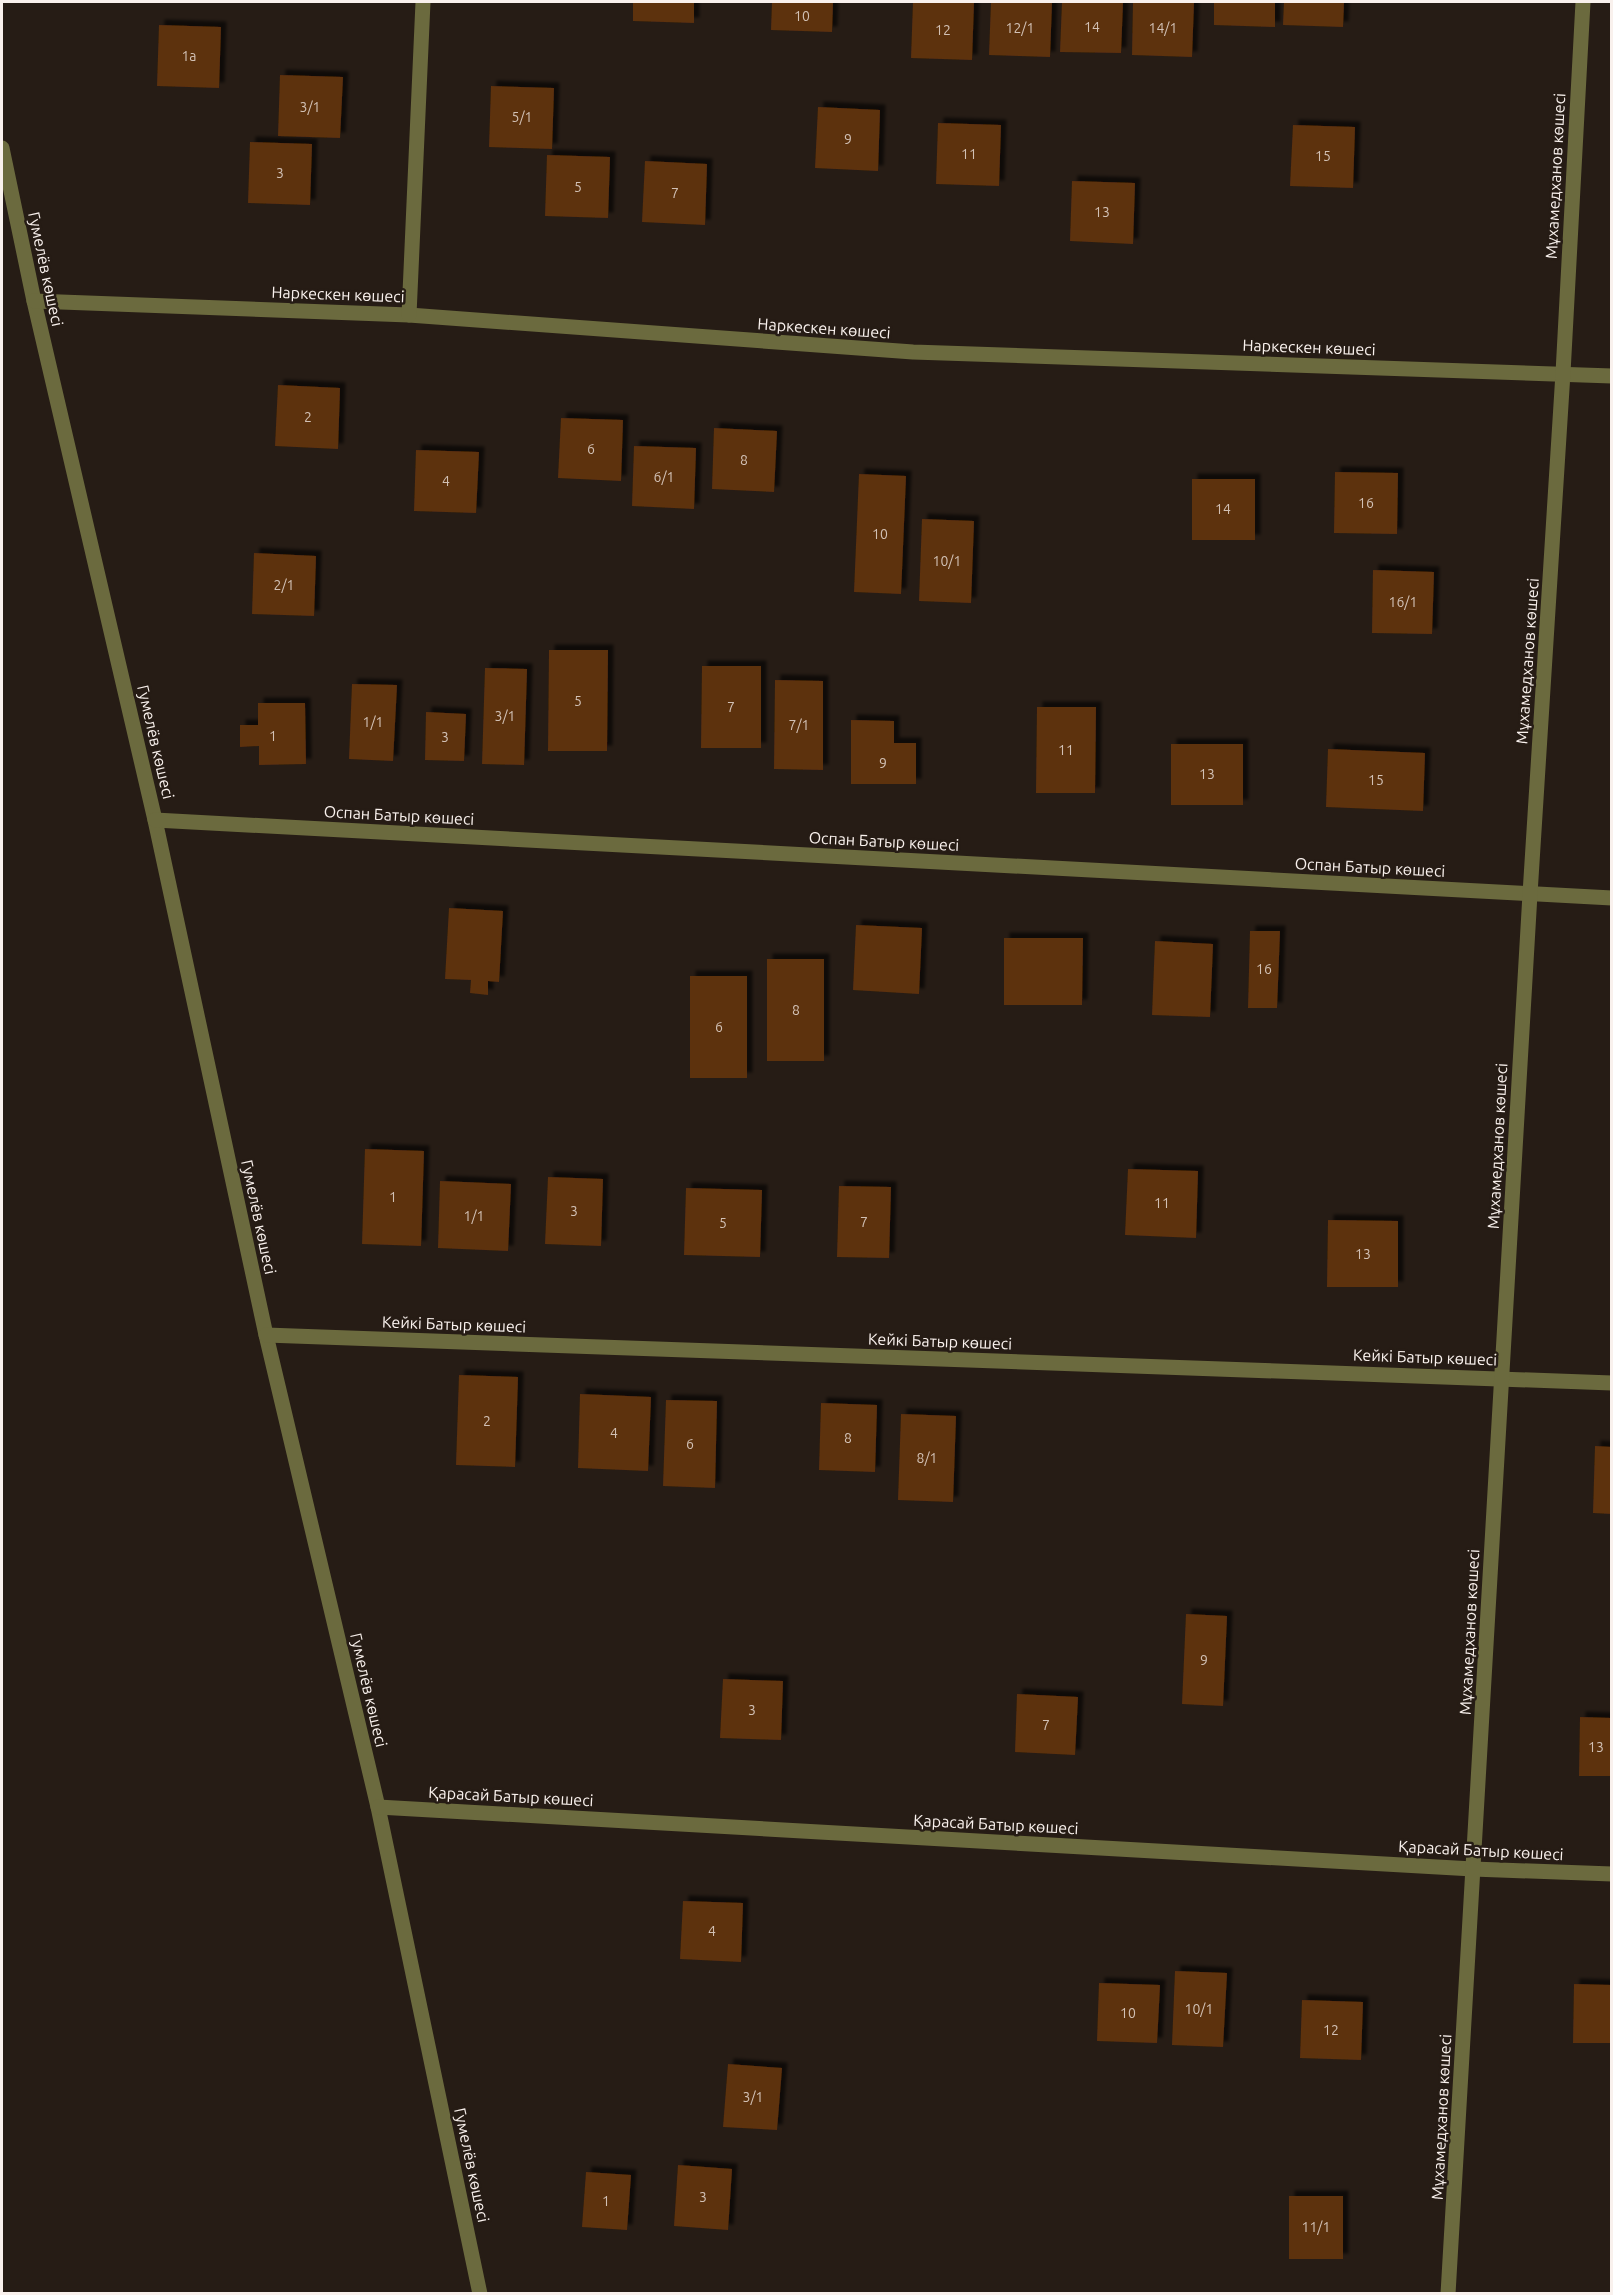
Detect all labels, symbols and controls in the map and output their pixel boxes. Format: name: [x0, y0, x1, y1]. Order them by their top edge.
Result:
house number: 10: [794, 8, 810, 24]
house number: 14: [1084, 19, 1100, 35]
house number: 12/1: [1006, 20, 1034, 36]
house number: 14/1: [1149, 20, 1177, 36]
house number: 12: [935, 22, 951, 38]
house number: 1а: [181, 48, 197, 64]
street label: Мұхамедханов көшесі: [1542, 92, 1568, 260]
house number: 3/1: [300, 99, 320, 115]
house number: 5/1: [512, 109, 532, 125]
house number: 9: [844, 131, 852, 147]
house number: 11: [961, 146, 977, 162]
house number: 15: [1315, 148, 1331, 164]
house number: 3: [276, 165, 284, 181]
house number: 5: [574, 179, 582, 195]
house number: 7: [671, 185, 679, 201]
house number: 13: [1094, 204, 1110, 220]
street label: Гумелёв көшесі: [25, 210, 67, 328]
street label: Наркескен көшесі: [271, 283, 405, 305]
street label: Наркескен көшесі: [757, 314, 891, 342]
street label: Наркескен көшесі: [1242, 336, 1376, 358]
house number: 2: [304, 409, 312, 425]
house number: 6: [587, 441, 595, 457]
house number: 8: [740, 452, 748, 468]
house number: 6/1: [654, 469, 674, 485]
house number: 4: [442, 473, 450, 489]
house number: 16: [1358, 495, 1374, 511]
house number: 14: [1215, 501, 1231, 517]
house number: 10: [872, 526, 888, 542]
house number: 10/1: [933, 553, 961, 569]
house number: 2/1: [274, 577, 294, 593]
street label: Мұхамедханов көшесі: [1512, 577, 1542, 745]
house number: 16/1: [1389, 594, 1417, 610]
street label: Гумелёв көшесі: [134, 683, 178, 801]
house number: 5: [574, 693, 582, 709]
house number: 7: [727, 699, 735, 715]
house number: 3/1: [495, 708, 515, 724]
house number: 1/1: [363, 714, 383, 730]
house number: 7/1: [789, 717, 809, 733]
house number: 1: [269, 728, 277, 744]
house number: 3: [441, 729, 449, 745]
house number: 11: [1058, 742, 1074, 758]
house number: 9: [879, 755, 887, 771]
house number: 13: [1199, 766, 1215, 782]
house number: 15: [1368, 772, 1384, 788]
street label: Оспан Батыр көшесі: [323, 802, 475, 828]
street label: Оспан Батыр көшесі: [808, 828, 960, 854]
street label: Оспан Батыр көшесі: [1294, 854, 1446, 880]
house number: 16: [1256, 961, 1272, 977]
house number: 8: [792, 1002, 800, 1018]
house number: 6: [715, 1019, 723, 1035]
street label: Мұхамедханов көшесі: [1484, 1062, 1510, 1230]
street label: Гумелёв көшесі: [238, 1158, 280, 1276]
house number: 1: [389, 1189, 397, 1205]
house number: 11: [1154, 1195, 1170, 1211]
house number: 3: [570, 1203, 578, 1219]
house number: 1/1: [464, 1208, 484, 1224]
house number: 7: [860, 1214, 868, 1230]
house number: 5: [719, 1215, 727, 1231]
house number: 13: [1355, 1246, 1371, 1262]
street label: Кейкі Батыр көшесі: [382, 1312, 526, 1336]
street label: Кейкі Батыр көшесі: [868, 1329, 1012, 1353]
street label: Кейкі Батыр көшесі: [1353, 1345, 1497, 1369]
house number: 2: [483, 1413, 491, 1429]
house number: 4: [610, 1425, 618, 1441]
house number: 8: [844, 1430, 852, 1446]
house number: 6: [686, 1436, 694, 1452]
house number: 8/1: [917, 1450, 937, 1466]
street label: Мұхамедханов көшесі: [1456, 1548, 1482, 1716]
street label: Гумелёв көшесі: [347, 1631, 391, 1749]
house number: 9: [1200, 1652, 1208, 1668]
house number: 3: [748, 1702, 756, 1718]
house number: 7: [1042, 1717, 1050, 1733]
house number: 13: [1588, 1739, 1604, 1755]
street label: Қарасай Батыр көшесі: [428, 1783, 594, 1809]
street label: Қарасай Батыр көшесі: [913, 1811, 1079, 1837]
street label: Қарасай Батыр көшесі: [1398, 1837, 1564, 1863]
house number: 4: [708, 1923, 716, 1939]
house number: 10/1: [1185, 2001, 1213, 2017]
house number: 10: [1120, 2005, 1136, 2021]
house number: 12: [1323, 2022, 1339, 2038]
street label: Мұхамедханов көшесі: [1428, 2033, 1454, 2201]
house number: 3/1: [743, 2089, 763, 2105]
street label: Гумелёв көшесі: [451, 2106, 493, 2224]
house number: 3: [699, 2189, 707, 2205]
house number: 1: [602, 2193, 610, 2209]
house number: 11/1: [1302, 2219, 1330, 2235]

